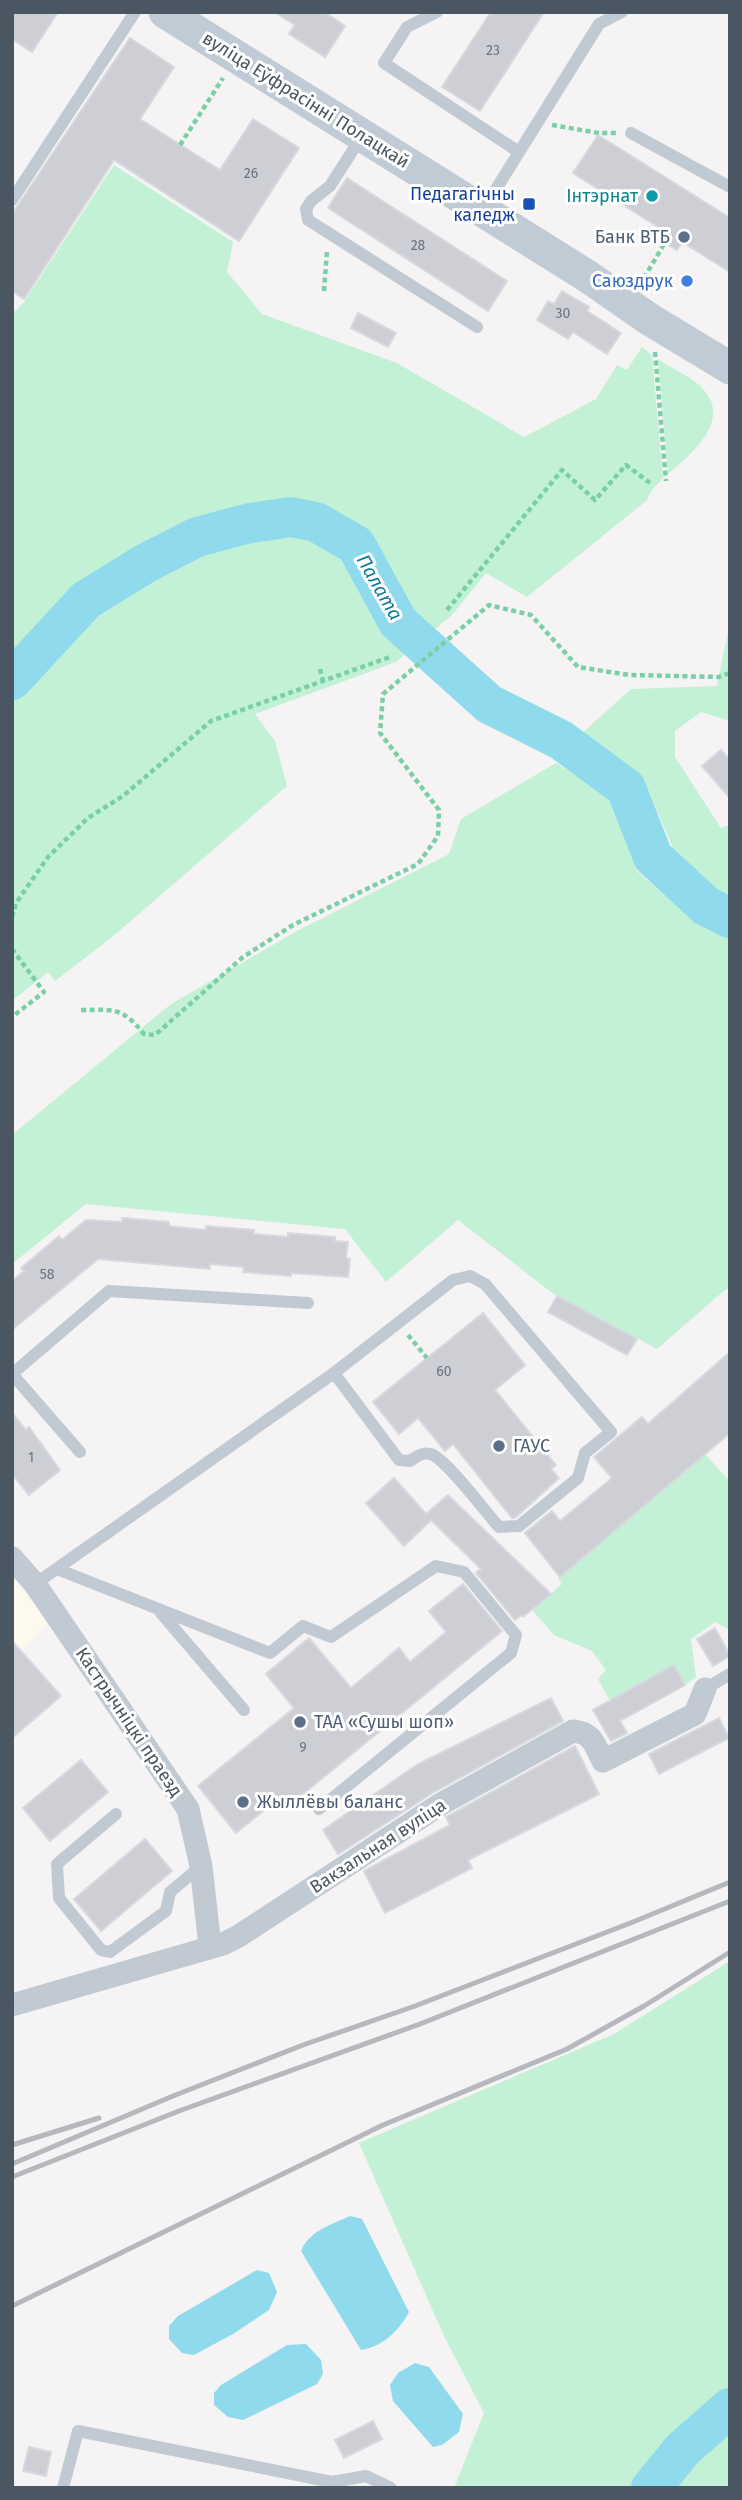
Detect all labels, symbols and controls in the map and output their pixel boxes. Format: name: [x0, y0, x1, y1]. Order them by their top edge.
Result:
street label: вуліца Еўфрасінні Полацкай: [198, 27, 414, 173]
house number: 23: [486, 42, 500, 59]
house number: 26: [244, 165, 258, 182]
place label: Педагагічны каледж: [410, 183, 515, 226]
place label: Інтэрнат: [566, 185, 639, 207]
marker: Інтэрнат: [644, 188, 660, 204]
marker: Педагагічны каледж: [521, 196, 537, 212]
place label: Банк ВТБ: [595, 226, 670, 248]
marker: Банк ВТБ: [676, 229, 692, 245]
house number: 28: [411, 237, 426, 254]
place label: Саюздрук: [592, 270, 674, 292]
marker: Саюздрук: [679, 273, 695, 289]
house number: 30: [556, 305, 571, 322]
water label: Палата: [352, 550, 408, 624]
house number: 58: [40, 1266, 55, 1283]
house number: 60: [436, 1363, 452, 1380]
place label: ГАУС: [513, 1435, 550, 1457]
marker: ГАУС: [491, 1438, 507, 1454]
house number: 1: [28, 1449, 34, 1466]
street label: Кастрычніцкі праезд: [71, 1643, 187, 1801]
place label: ТАА «Сушы шоп»: [314, 1711, 454, 1733]
marker: ТАА «Сушы шоп»: [292, 1714, 308, 1730]
house number: 9: [299, 1739, 307, 1756]
place label: Жыллёвы баланс: [257, 1791, 404, 1813]
marker: Жыллёвы баланс: [235, 1794, 251, 1810]
street label: Вакзальная вуліца: [306, 1794, 450, 1898]

